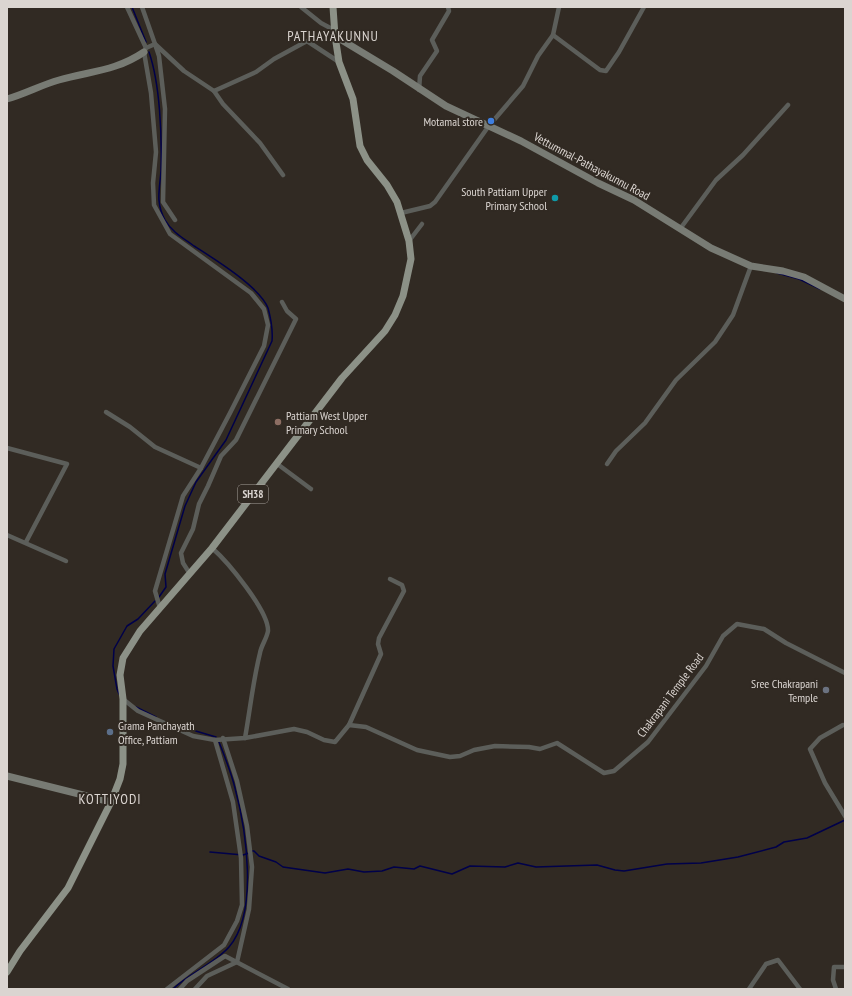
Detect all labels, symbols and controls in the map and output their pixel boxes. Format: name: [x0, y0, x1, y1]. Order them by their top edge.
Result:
district label: PATHAYAKUNNU: [287, 27, 379, 45]
place label: Motamal store: [423, 114, 483, 129]
marker: Motamal store: [486, 116, 496, 126]
street label: Vettummal-Pathayakunnu Road: [530, 128, 653, 203]
place label: South Pattiam Upper Primary School: [461, 184, 548, 213]
marker: South Pattiam Upper Primary School: [550, 193, 560, 203]
place label: Pattiam West Upper Primary School: [286, 408, 368, 437]
marker: Pattiam West Upper Primary School: [273, 417, 283, 427]
road number: SH38: [238, 485, 268, 503]
street label: Chakrapani Temple Road: [634, 650, 706, 740]
place label: Sree Chakrapani Temple: [751, 676, 818, 705]
marker: Sree Chakrapani Temple: [821, 685, 831, 695]
place label: Grama Panchayath Office, Pattiam: [118, 718, 195, 747]
marker: Grama Panchayath Office, Pattiam: [105, 727, 115, 737]
district label: KOTTIYODI: [78, 790, 142, 808]

